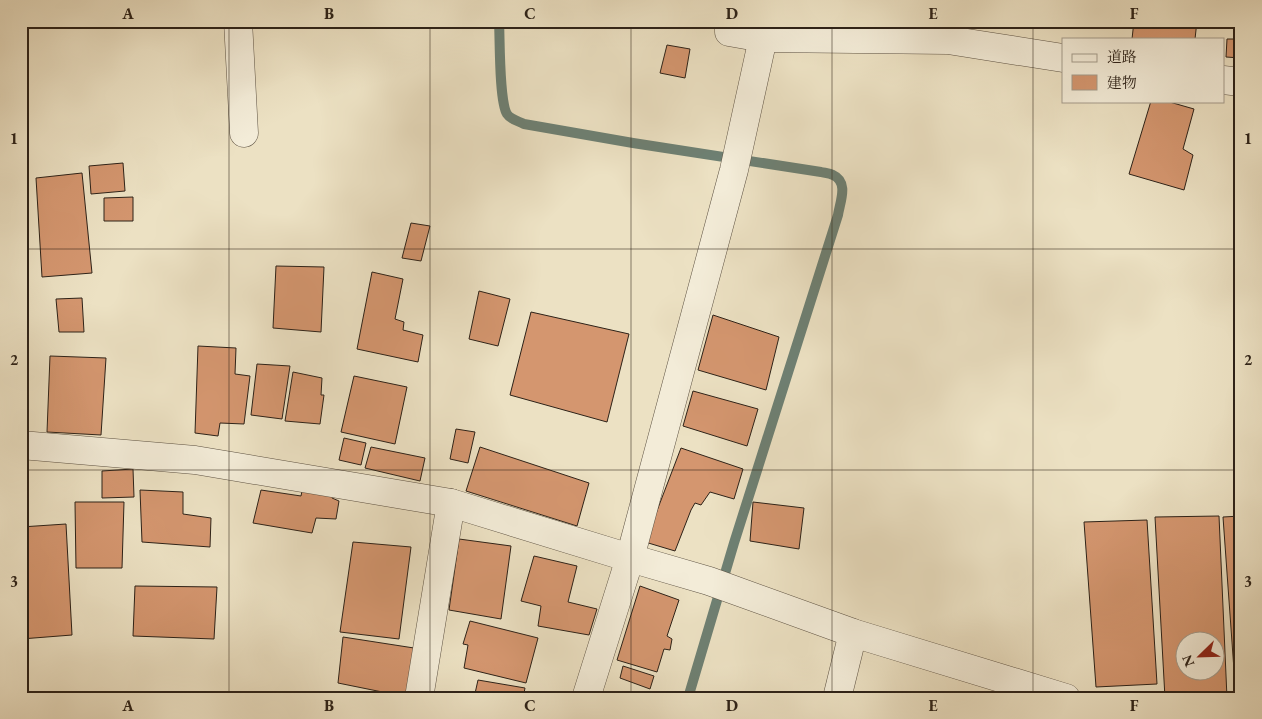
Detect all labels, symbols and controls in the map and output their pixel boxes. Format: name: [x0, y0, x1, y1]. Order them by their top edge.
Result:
text: A: [121, 3, 134, 24]
text: B: [324, 3, 334, 24]
text: C: [524, 3, 536, 24]
text: D: [726, 3, 738, 24]
text: E: [928, 3, 938, 24]
text: F: [1130, 3, 1139, 24]
legend: [1062, 38, 1224, 102]
text: 道路: [1107, 47, 1137, 66]
text: 建物: [1107, 73, 1137, 92]
text: 1: [10, 128, 18, 149]
text: 1: [1244, 128, 1252, 149]
text: 2: [10, 349, 19, 370]
text: 2: [1244, 349, 1253, 370]
text: 3: [10, 571, 18, 592]
text: 3: [1244, 571, 1252, 592]
north arrow: [1174, 632, 1224, 682]
text: N: [1177, 652, 1199, 670]
text: A: [121, 695, 134, 716]
text: B: [324, 695, 334, 716]
text: C: [524, 695, 536, 716]
text: D: [726, 695, 738, 716]
text: E: [928, 695, 938, 716]
text: F: [1130, 695, 1139, 716]

